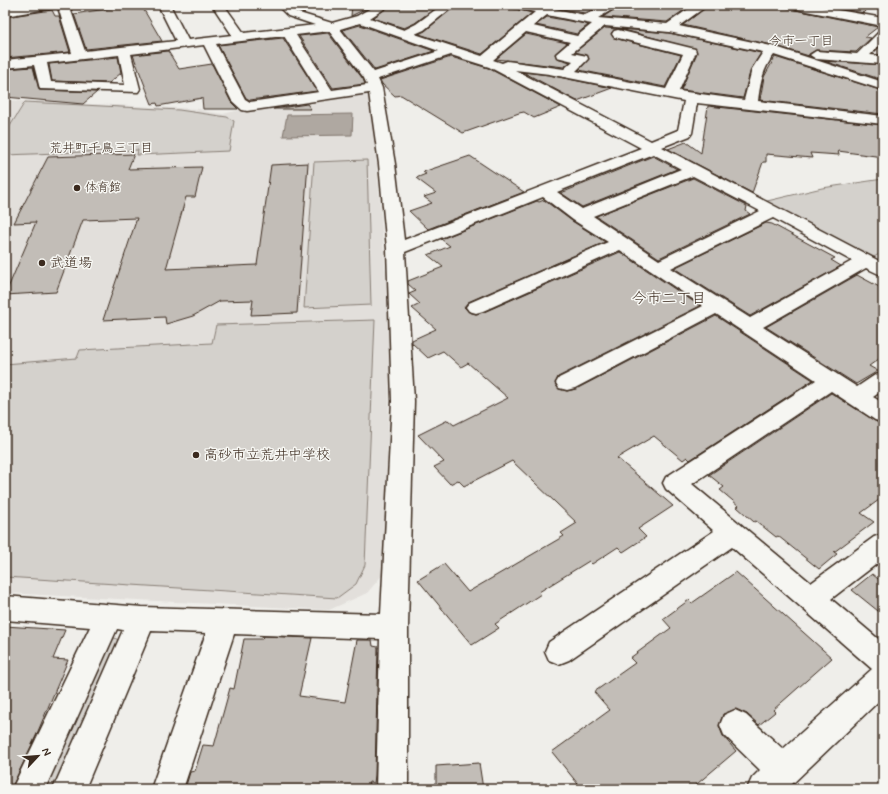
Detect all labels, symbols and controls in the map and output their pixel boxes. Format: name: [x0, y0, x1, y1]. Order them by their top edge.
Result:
district label: 今市一丁目: [768, 33, 834, 50]
district label: 荒井町千鳥三丁目: [49, 140, 153, 157]
place label: 体育館: [85, 180, 121, 196]
marker: 体育館: [72, 183, 82, 193]
place label: 武道場: [50, 254, 92, 272]
marker: 武道場: [37, 258, 47, 268]
district label: 今市二丁目: [631, 289, 707, 309]
place label: 高砂市立荒井中学校: [204, 446, 330, 464]
marker: 高砂市立荒井中学校: [191, 450, 201, 460]
north arrow: [18, 736, 58, 776]
text: N: [38, 746, 54, 758]

